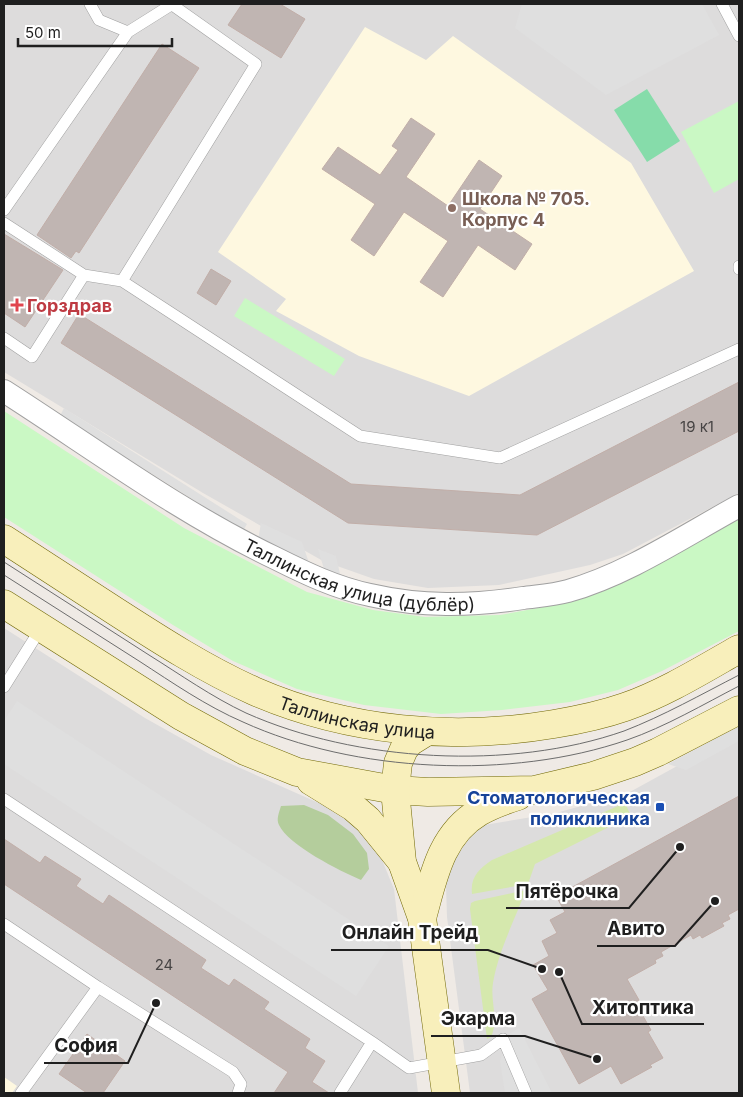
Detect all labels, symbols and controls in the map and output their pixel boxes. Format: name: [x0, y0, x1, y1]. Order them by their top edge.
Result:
scale bar: [18, 15, 171, 47]
text: 50 m: [25, 23, 61, 42]
place label: Школа № 705. Корпус 4: [462, 188, 590, 230]
marker: Школа № 705. Корпус 4: [446, 202, 458, 214]
place label: Горздрав: [27, 295, 112, 316]
marker: Горздрав: [11, 299, 23, 311]
house number: 19 к1: [680, 417, 714, 436]
street label: Таллинская улица (дублёр): [241, 534, 475, 615]
street label: Таллинская улица: [276, 691, 436, 742]
place label: Стоматологическая поликлиника: [467, 787, 650, 829]
marker: Стоматологическая поликлиника: [654, 801, 666, 813]
callout: Пятёрочка: [506, 874, 629, 908]
text: Пятёрочка: [515, 880, 619, 903]
callout: Авито: [597, 912, 675, 946]
callout: Онлайн Трейд: [331, 916, 488, 950]
text: Авито: [607, 917, 665, 940]
text: Онлайн Трейд: [342, 921, 479, 944]
house number: 24: [155, 955, 173, 974]
callout: Хитоптика: [582, 990, 704, 1024]
text: Хитоптика: [592, 996, 694, 1019]
callout: Экарма: [431, 1002, 525, 1036]
text: Экарма: [441, 1007, 515, 1030]
callout: София: [44, 1029, 128, 1063]
text: София: [54, 1034, 118, 1057]

